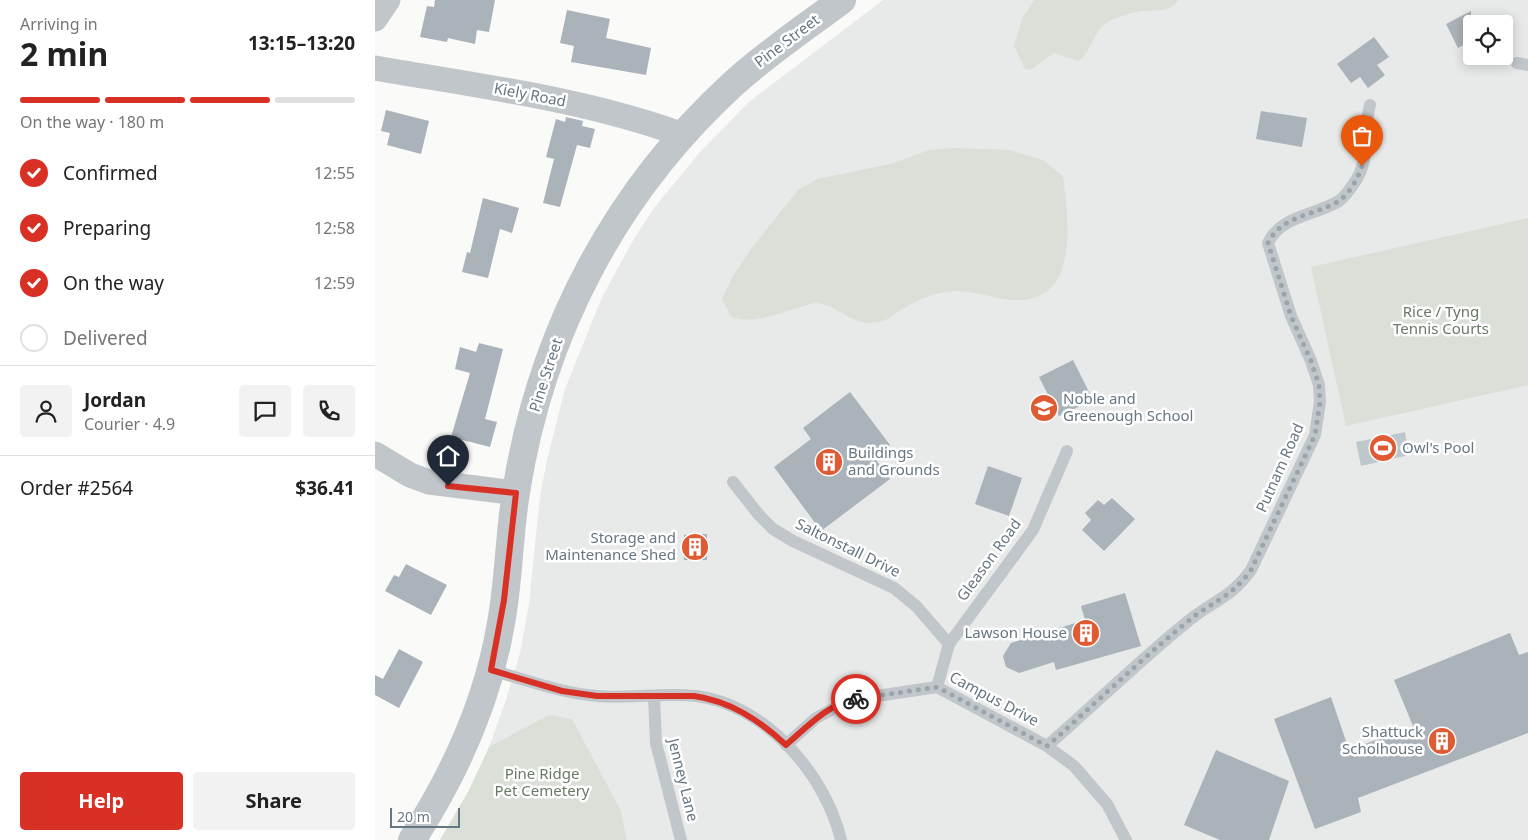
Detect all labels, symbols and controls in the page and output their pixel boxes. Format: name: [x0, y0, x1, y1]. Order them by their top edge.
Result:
street label: Pine Street: [750, 9, 823, 71]
text: Arriving in: [20, 13, 98, 35]
map controls: [1463, 15, 1513, 65]
button: locate: [1463, 15, 1513, 65]
text: 13:15–13:20: [248, 30, 355, 56]
text: 2 min: [20, 32, 108, 75]
street label: Kiely Road: [492, 77, 568, 111]
text: On the way · 180 m: [20, 111, 164, 133]
pin: [1341, 115, 1383, 166]
icon: bag: [1348, 122, 1376, 150]
icon: check: [20, 159, 48, 187]
text: Confirmed: [63, 160, 158, 186]
text: 12:55: [314, 162, 355, 184]
icon: check: [20, 214, 48, 242]
text: Preparing: [63, 215, 151, 241]
text: 12:58: [314, 217, 355, 239]
icon: check: [20, 269, 48, 297]
text: On the way: [63, 270, 164, 296]
text: 12:59: [314, 272, 355, 294]
park label: Rice / Tyng Tennis Courts: [1393, 301, 1489, 338]
text: Delivered: [63, 325, 148, 351]
street label: Pine Street: [524, 335, 567, 414]
button: person: [20, 385, 72, 437]
button: chat: [239, 385, 291, 437]
button: phone: [303, 385, 355, 437]
text: Jordan: [84, 387, 146, 413]
place label: Noble and Greenough School: [1063, 388, 1193, 425]
school or university icon: Noble and Greenough School: [1029, 393, 1059, 423]
text: Courier · 4.9: [84, 413, 175, 435]
street label: Putnam Road: [1251, 420, 1308, 515]
sports icon: Owl's Pool: [1368, 433, 1398, 463]
pin: [427, 435, 469, 486]
place label: Owl's Pool: [1402, 437, 1474, 457]
icon: home: [434, 442, 462, 470]
place label: Buildings and Grounds: [848, 442, 940, 479]
building icon: Buildings and Grounds: [814, 447, 844, 477]
text: Order #2564: [20, 475, 133, 501]
text: $36.41: [295, 475, 355, 501]
street label: Saltonstall Drive: [793, 513, 904, 581]
street label: Gleason Road: [952, 514, 1025, 605]
place label: Storage and Maintenance Shed: [545, 527, 676, 564]
building icon: Storage and Maintenance Shed: [680, 532, 710, 562]
building icon: Lawson House: [1071, 618, 1101, 648]
place label: Lawson House: [964, 622, 1067, 642]
street label: Campus Drive: [946, 666, 1043, 730]
courier: [831, 674, 881, 724]
icon: bike: [842, 685, 870, 713]
place label: Shattuck Scholhouse: [1342, 721, 1423, 758]
building icon: Shattuck Scholhouse: [1427, 726, 1457, 756]
street label: Jenney Lane: [664, 734, 704, 823]
park label: Pine Ridge Pet Cemetery: [495, 763, 590, 800]
button: Help: [20, 772, 183, 830]
button: Share: [193, 772, 355, 830]
scale bar: [390, 805, 460, 828]
text: 20 m: [397, 807, 430, 826]

